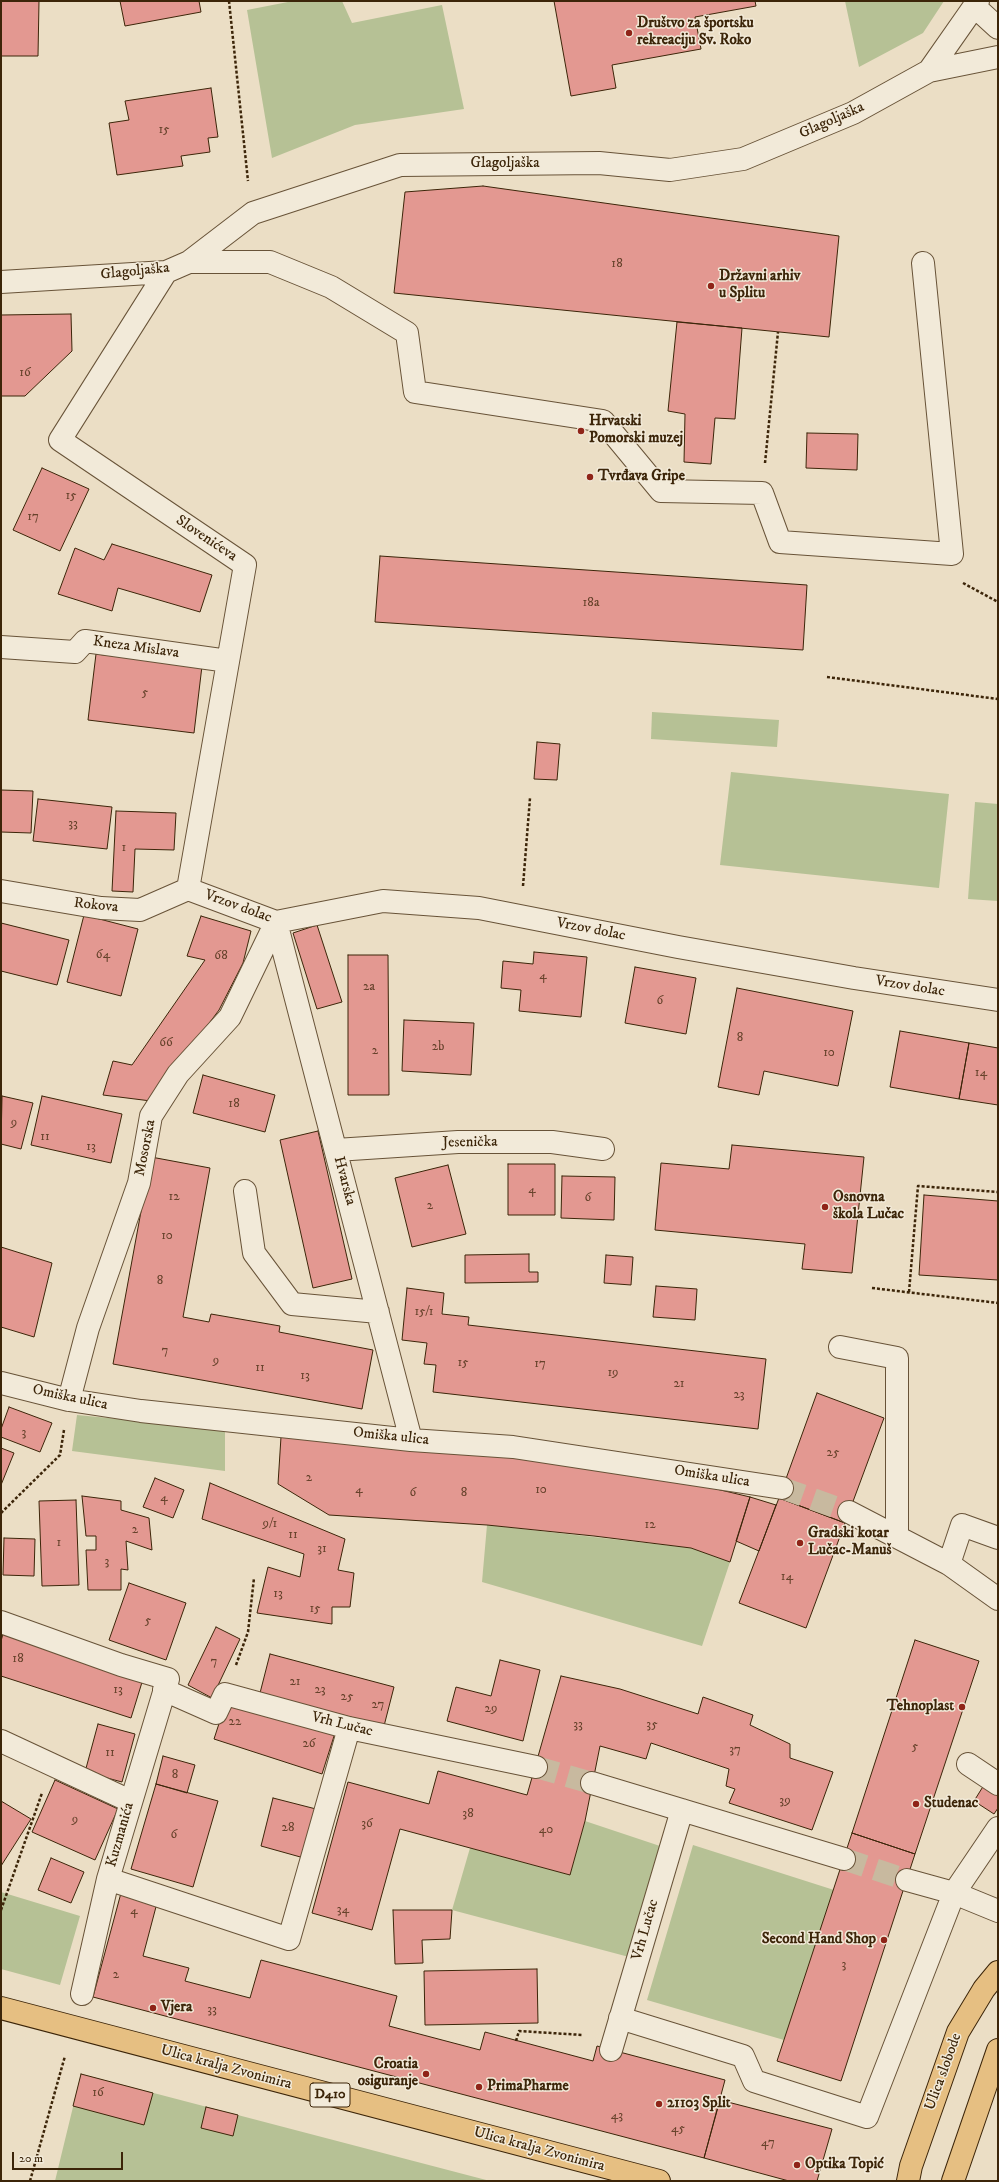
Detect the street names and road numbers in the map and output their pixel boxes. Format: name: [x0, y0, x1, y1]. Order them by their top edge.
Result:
street label: Glagoljaška: [797, 99, 867, 143]
street label: Glagoljaška: [470, 155, 540, 173]
street label: Glagoljaška: [100, 259, 170, 285]
street label: Slovenićeva: [172, 512, 240, 566]
street label: Kneza Mislava: [92, 633, 180, 663]
street label: Vrzov dolac: [202, 887, 274, 927]
street label: Rokova: [73, 895, 119, 917]
street label: Vrzov dolac: [555, 914, 627, 946]
street label: Vrzov dolac: [874, 973, 946, 1001]
street label: Mosorska: [132, 1118, 160, 1178]
street label: Jesenička: [442, 1134, 498, 1152]
street label: Hvarska: [329, 1155, 359, 1207]
street label: Omiška ulica: [31, 1381, 109, 1415]
street label: Omiška ulica: [352, 1424, 430, 1450]
street label: Omiška ulica: [673, 1462, 751, 1492]
street label: Vrh Lučac: [309, 1709, 375, 1741]
street label: Kuzmanića: [103, 1801, 139, 1869]
street label: Vrh Lučac: [629, 1897, 663, 1963]
street label: Ulica slobode: [922, 2031, 966, 2113]
street label: Ulica kralja Zvonimira: [158, 2042, 294, 2094]
road number: D410: [310, 2083, 350, 2107]
street label: Ulica kralja Zvonimira: [471, 2124, 607, 2176]

